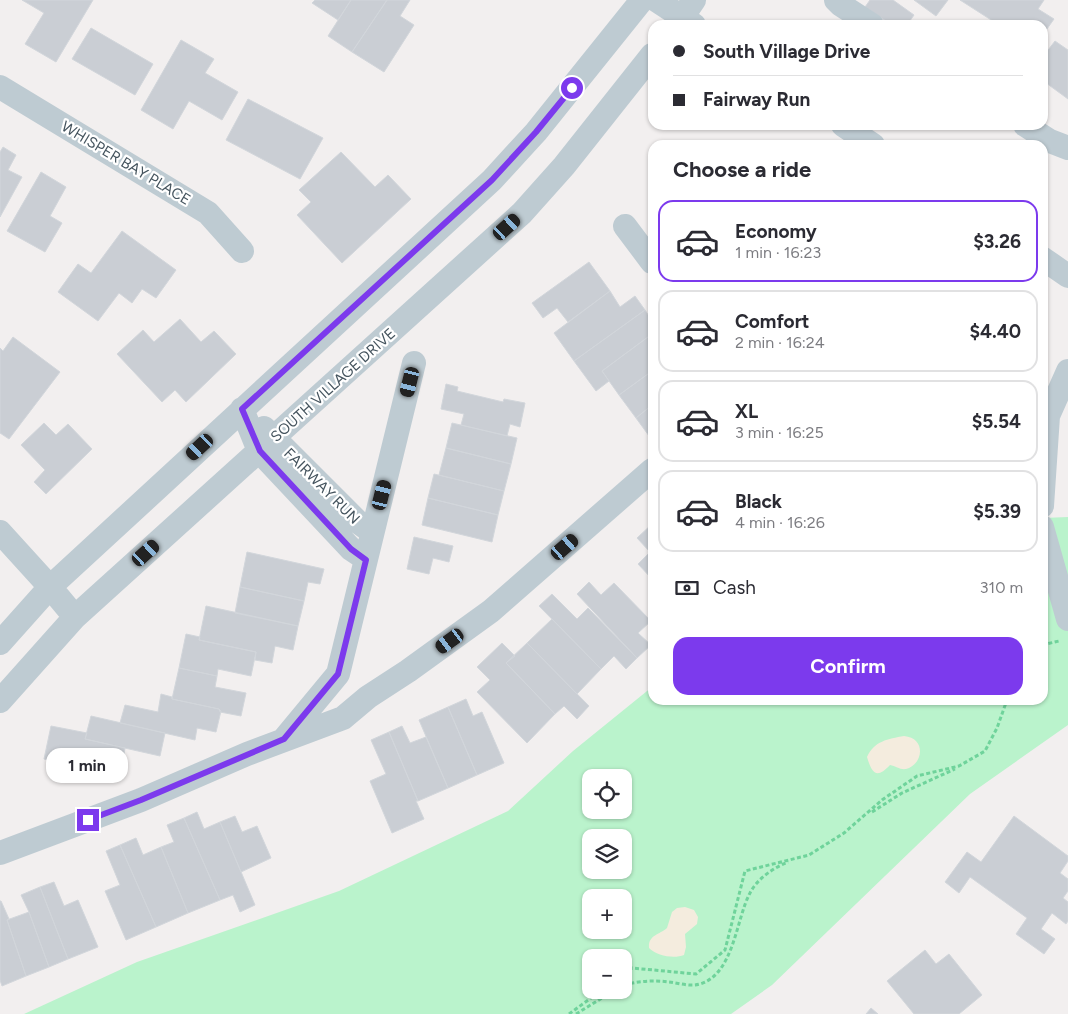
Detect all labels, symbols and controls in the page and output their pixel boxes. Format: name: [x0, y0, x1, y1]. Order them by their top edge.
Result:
text: South Village Drive: [703, 40, 870, 63]
route start: [561, 77, 583, 99]
text: Fairway Run: [703, 88, 810, 111]
street label: WHISPER BAY PLACE: [58, 117, 194, 209]
text: Choose a ride: [673, 156, 811, 183]
car: [490, 211, 523, 243]
icon: car: [675, 219, 720, 264]
text: Economy: [735, 220, 817, 243]
text: $3.26: [973, 230, 1021, 253]
text: 1 min · 16:23: [735, 243, 821, 262]
icon: car: [675, 309, 720, 354]
text: Comfort: [735, 310, 810, 333]
text: $4.40: [969, 320, 1021, 343]
street label: SOUTH VILLAGE DRIVE: [267, 324, 399, 446]
text: 2 min · 16:24: [735, 333, 825, 352]
car: [399, 366, 420, 398]
icon: car: [675, 399, 720, 444]
text: XL: [735, 400, 758, 423]
text: $5.54: [972, 410, 1021, 433]
text: 3 min · 16:25: [735, 423, 824, 442]
car: [183, 431, 216, 463]
street label: FAIRWAY RUN: [280, 444, 364, 528]
car: [371, 479, 392, 511]
icon: car: [675, 489, 720, 534]
text: Black: [735, 490, 782, 513]
text: $5.39: [973, 500, 1021, 523]
text: 4 min · 16:26: [735, 513, 825, 532]
car: [548, 531, 581, 563]
car: [129, 537, 162, 569]
icon: cash: [673, 574, 701, 602]
text: Cash: [713, 576, 756, 599]
text: 310 m: [980, 578, 1023, 597]
car: [433, 626, 466, 656]
button: Confirm: [673, 637, 1023, 695]
callout: 1 min: [47, 748, 129, 782]
text: 1 min: [68, 756, 106, 775]
map controls: [582, 769, 632, 999]
button: locate: [582, 769, 632, 819]
route end: [77, 809, 99, 831]
button: layers: [582, 829, 632, 879]
button: +: [582, 889, 632, 939]
button: −: [582, 949, 632, 999]

